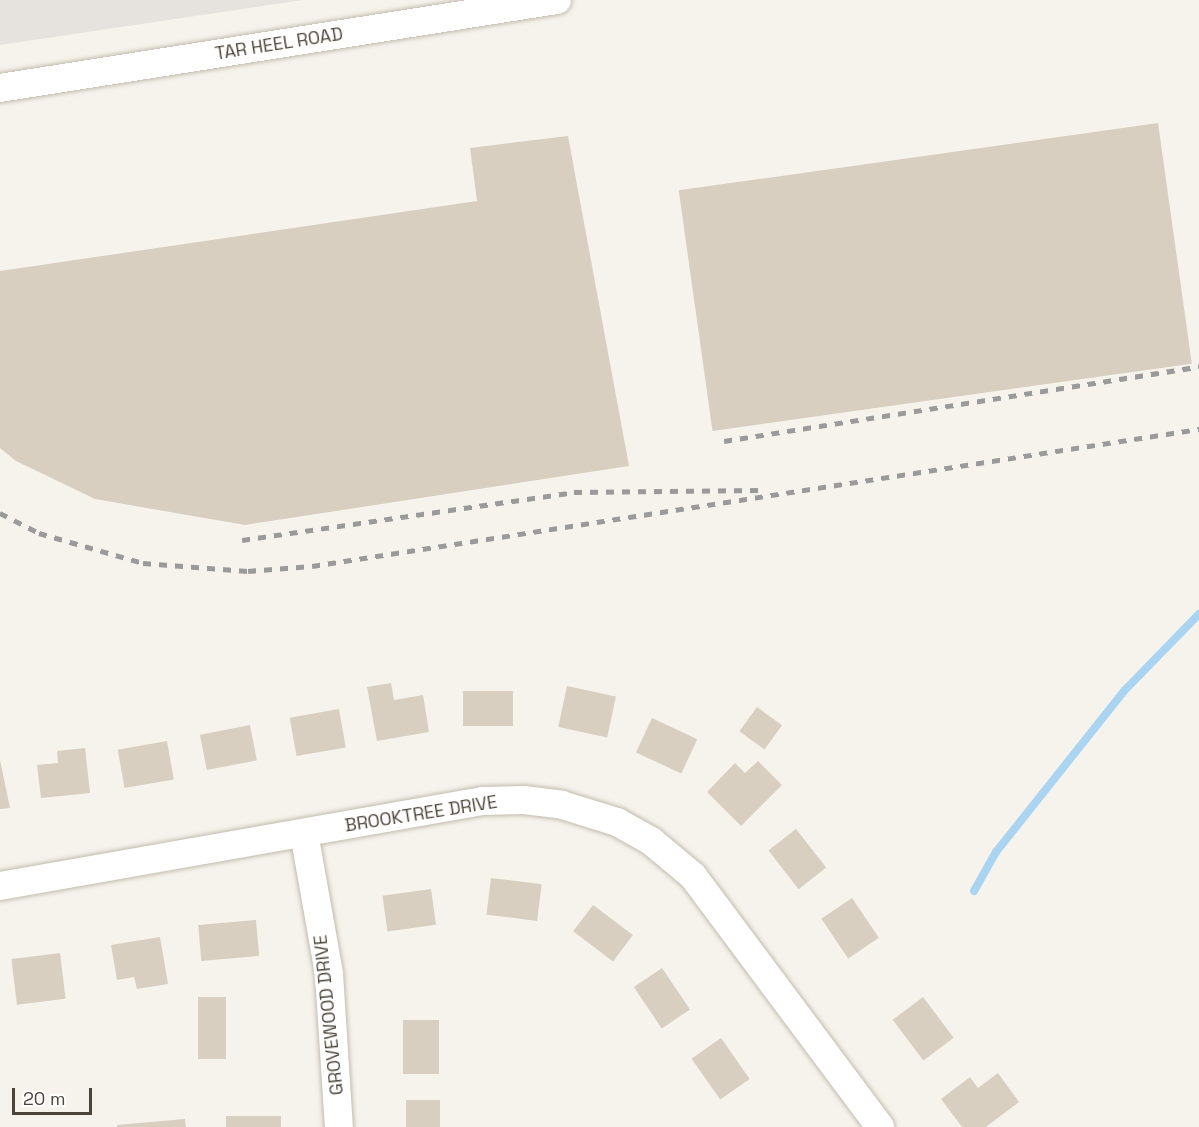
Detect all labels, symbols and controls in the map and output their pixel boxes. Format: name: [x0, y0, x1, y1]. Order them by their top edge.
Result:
street label: TAR HEEL ROAD: [213, 23, 345, 65]
street label: BROOKTREE DRIVE: [343, 791, 499, 837]
street label: GROVEWOOD DRIVE: [310, 934, 348, 1096]
scale bar: [15, 1076, 94, 1114]
text: 20 m: [23, 1087, 66, 1110]

